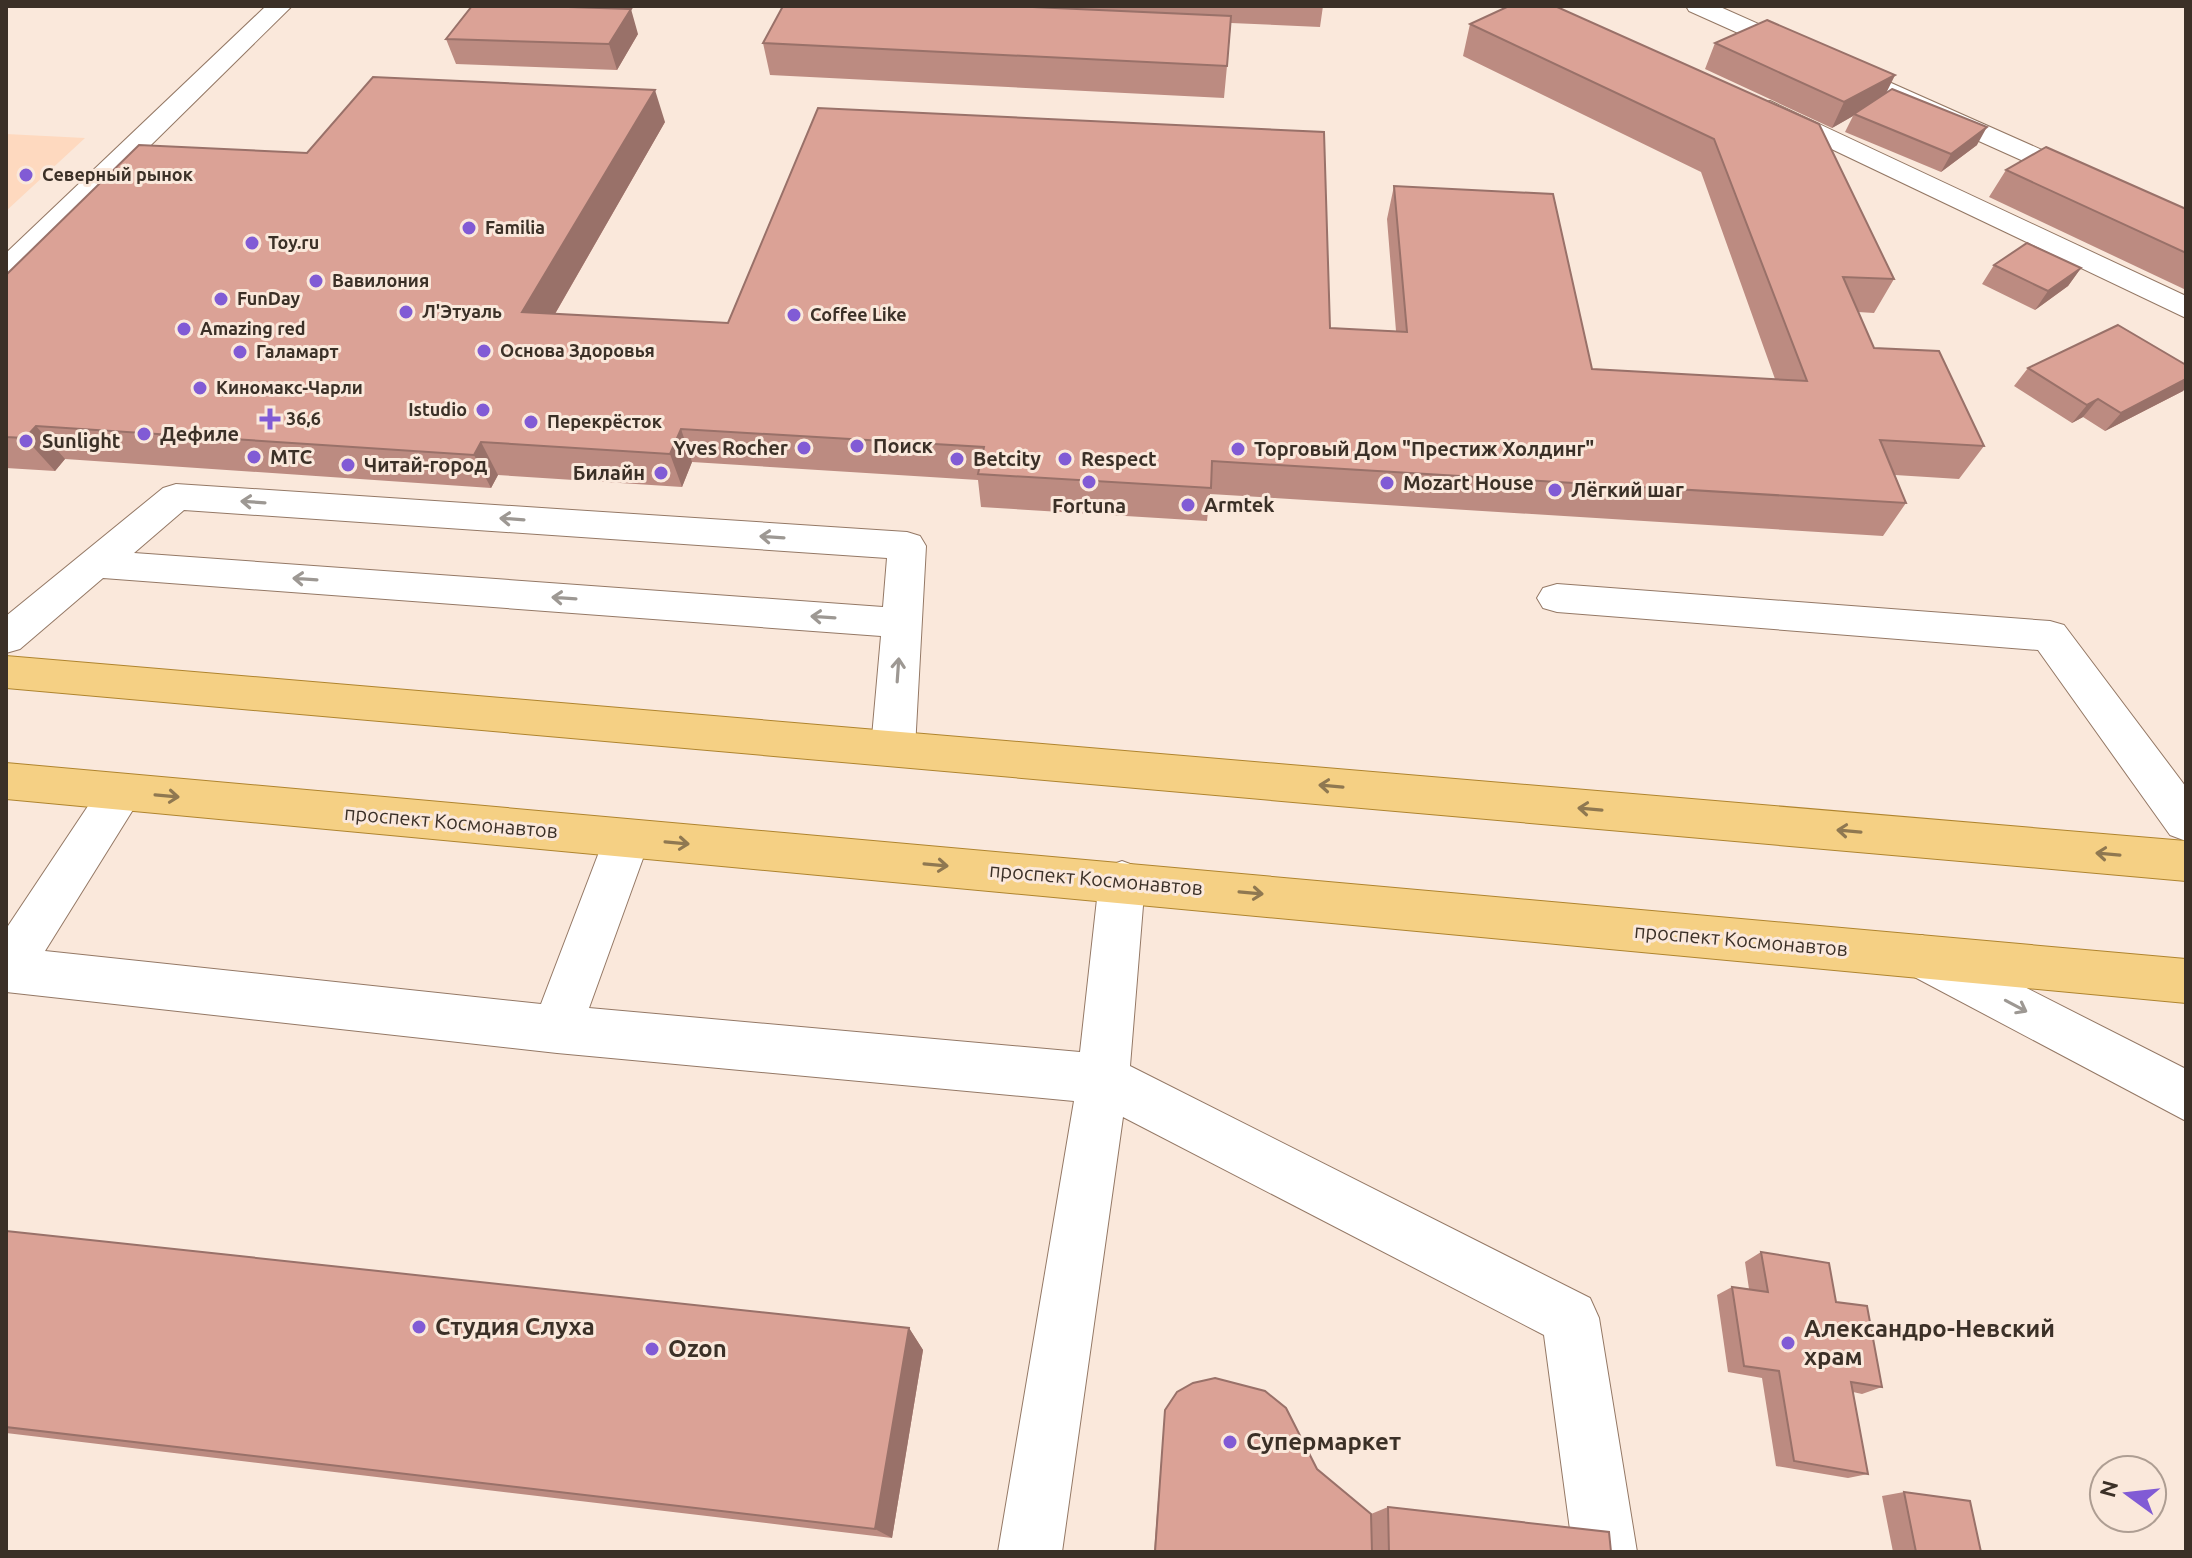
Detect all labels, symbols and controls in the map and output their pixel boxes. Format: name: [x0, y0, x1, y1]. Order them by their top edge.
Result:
place label: Северный рынок: [42, 164, 194, 184]
marker: Северный рынок: [17, 166, 35, 184]
place label: Familia: [485, 217, 545, 237]
marker: Familia: [460, 219, 478, 237]
place label: Toy.ru: [268, 232, 319, 252]
marker: Toy.ru: [243, 234, 261, 252]
place label: Вавилония: [332, 270, 429, 290]
marker: Вавилония: [307, 272, 325, 290]
place label: FunDay: [237, 288, 301, 308]
marker: FunDay: [212, 290, 230, 308]
place label: Л'Этуаль: [422, 301, 502, 321]
marker: Л'Этуаль: [397, 303, 415, 321]
place label: Coffee Like: [810, 304, 907, 324]
marker: Coffee Like: [785, 306, 803, 324]
place label: Amazing red: [200, 318, 306, 338]
marker: Amazing red: [175, 320, 193, 338]
place label: Основа Здоровья: [500, 340, 655, 360]
place label: Галамарт: [256, 341, 339, 361]
marker: Основа Здоровья: [475, 342, 493, 360]
marker: Галамарт: [231, 343, 249, 361]
place label: Киномакс-Чарли: [216, 377, 363, 397]
marker: Киномакс-Чарли: [191, 379, 209, 397]
place label: Istudio: [408, 399, 467, 419]
marker: Istudio: [474, 401, 492, 419]
place label: 36,6: [286, 408, 321, 428]
marker: 36,6: [261, 410, 279, 428]
place label: Перекрёсток: [547, 411, 663, 431]
marker: Перекрёсток: [522, 413, 540, 431]
place label: Дефиле: [160, 422, 239, 445]
marker: Дефиле: [135, 425, 153, 443]
place label: Sunlight: [42, 429, 121, 452]
marker: Sunlight: [17, 432, 35, 450]
place label: Поиск: [873, 434, 934, 457]
place label: Yves Rocher: [673, 436, 789, 459]
marker: Поиск: [848, 437, 866, 455]
place label: Торговый Дом "Престиж Холдинг": [1254, 437, 1594, 460]
marker: Yves Rocher: [795, 439, 813, 457]
marker: Торговый Дом "Престиж Холдинг": [1229, 440, 1247, 458]
place label: МТС: [270, 445, 313, 468]
place label: Betcity: [973, 447, 1041, 470]
place label: Respect: [1081, 447, 1157, 470]
marker: МТС: [245, 448, 263, 466]
marker: Betcity: [948, 450, 966, 468]
marker: Respect: [1056, 450, 1074, 468]
place label: Читай-город: [364, 453, 487, 476]
marker: Читай-город: [339, 456, 357, 474]
place label: Билайн: [573, 461, 645, 484]
marker: Билайн: [652, 464, 670, 482]
place label: Mozart House: [1403, 471, 1534, 494]
marker: Fortuna: [1080, 473, 1098, 491]
marker: Mozart House: [1378, 474, 1396, 492]
place label: Лёгкий шаг: [1571, 478, 1684, 501]
marker: Лёгкий шаг: [1546, 481, 1564, 499]
place label: Armtek: [1204, 493, 1275, 516]
one-way arrow: [240, 494, 267, 509]
place label: Fortuna: [1052, 494, 1126, 517]
marker: Armtek: [1179, 496, 1197, 514]
one-way arrow: [499, 511, 526, 526]
one-way arrow: [759, 529, 786, 544]
one-way arrow: [292, 571, 319, 586]
one-way arrow: [551, 590, 578, 605]
one-way arrow: [810, 609, 837, 624]
one-way arrow: [891, 657, 906, 684]
one-way arrow: [1318, 778, 1345, 793]
one-way arrow: [153, 789, 180, 804]
street label: проспект Космонавтов: [343, 801, 559, 842]
one-way arrow: [1577, 801, 1604, 816]
one-way arrow: [1836, 823, 1863, 838]
one-way arrow: [663, 836, 690, 851]
one-way arrow: [2095, 846, 2122, 861]
one-way arrow: [922, 858, 949, 873]
street label: проспект Космонавтов: [988, 858, 1204, 899]
one-way arrow: [1237, 886, 1264, 901]
street label: проспект Космонавтов: [1633, 919, 1849, 960]
one-way arrow: [2004, 999, 2027, 1015]
place label: Студия Слуха: [435, 1313, 595, 1340]
place label: Александро-Невский храм: [1804, 1315, 2055, 1370]
marker: Студия Слуха: [410, 1318, 428, 1336]
marker: Александро-Невский храм: [1779, 1334, 1797, 1352]
place label: Ozon: [668, 1335, 727, 1362]
marker: Ozon: [643, 1340, 661, 1358]
place label: Супермаркет: [1246, 1428, 1401, 1455]
marker: Супермаркет: [1221, 1433, 1239, 1451]
north arrow: [2088, 1454, 2168, 1534]
text: N: [2094, 1478, 2122, 1500]

